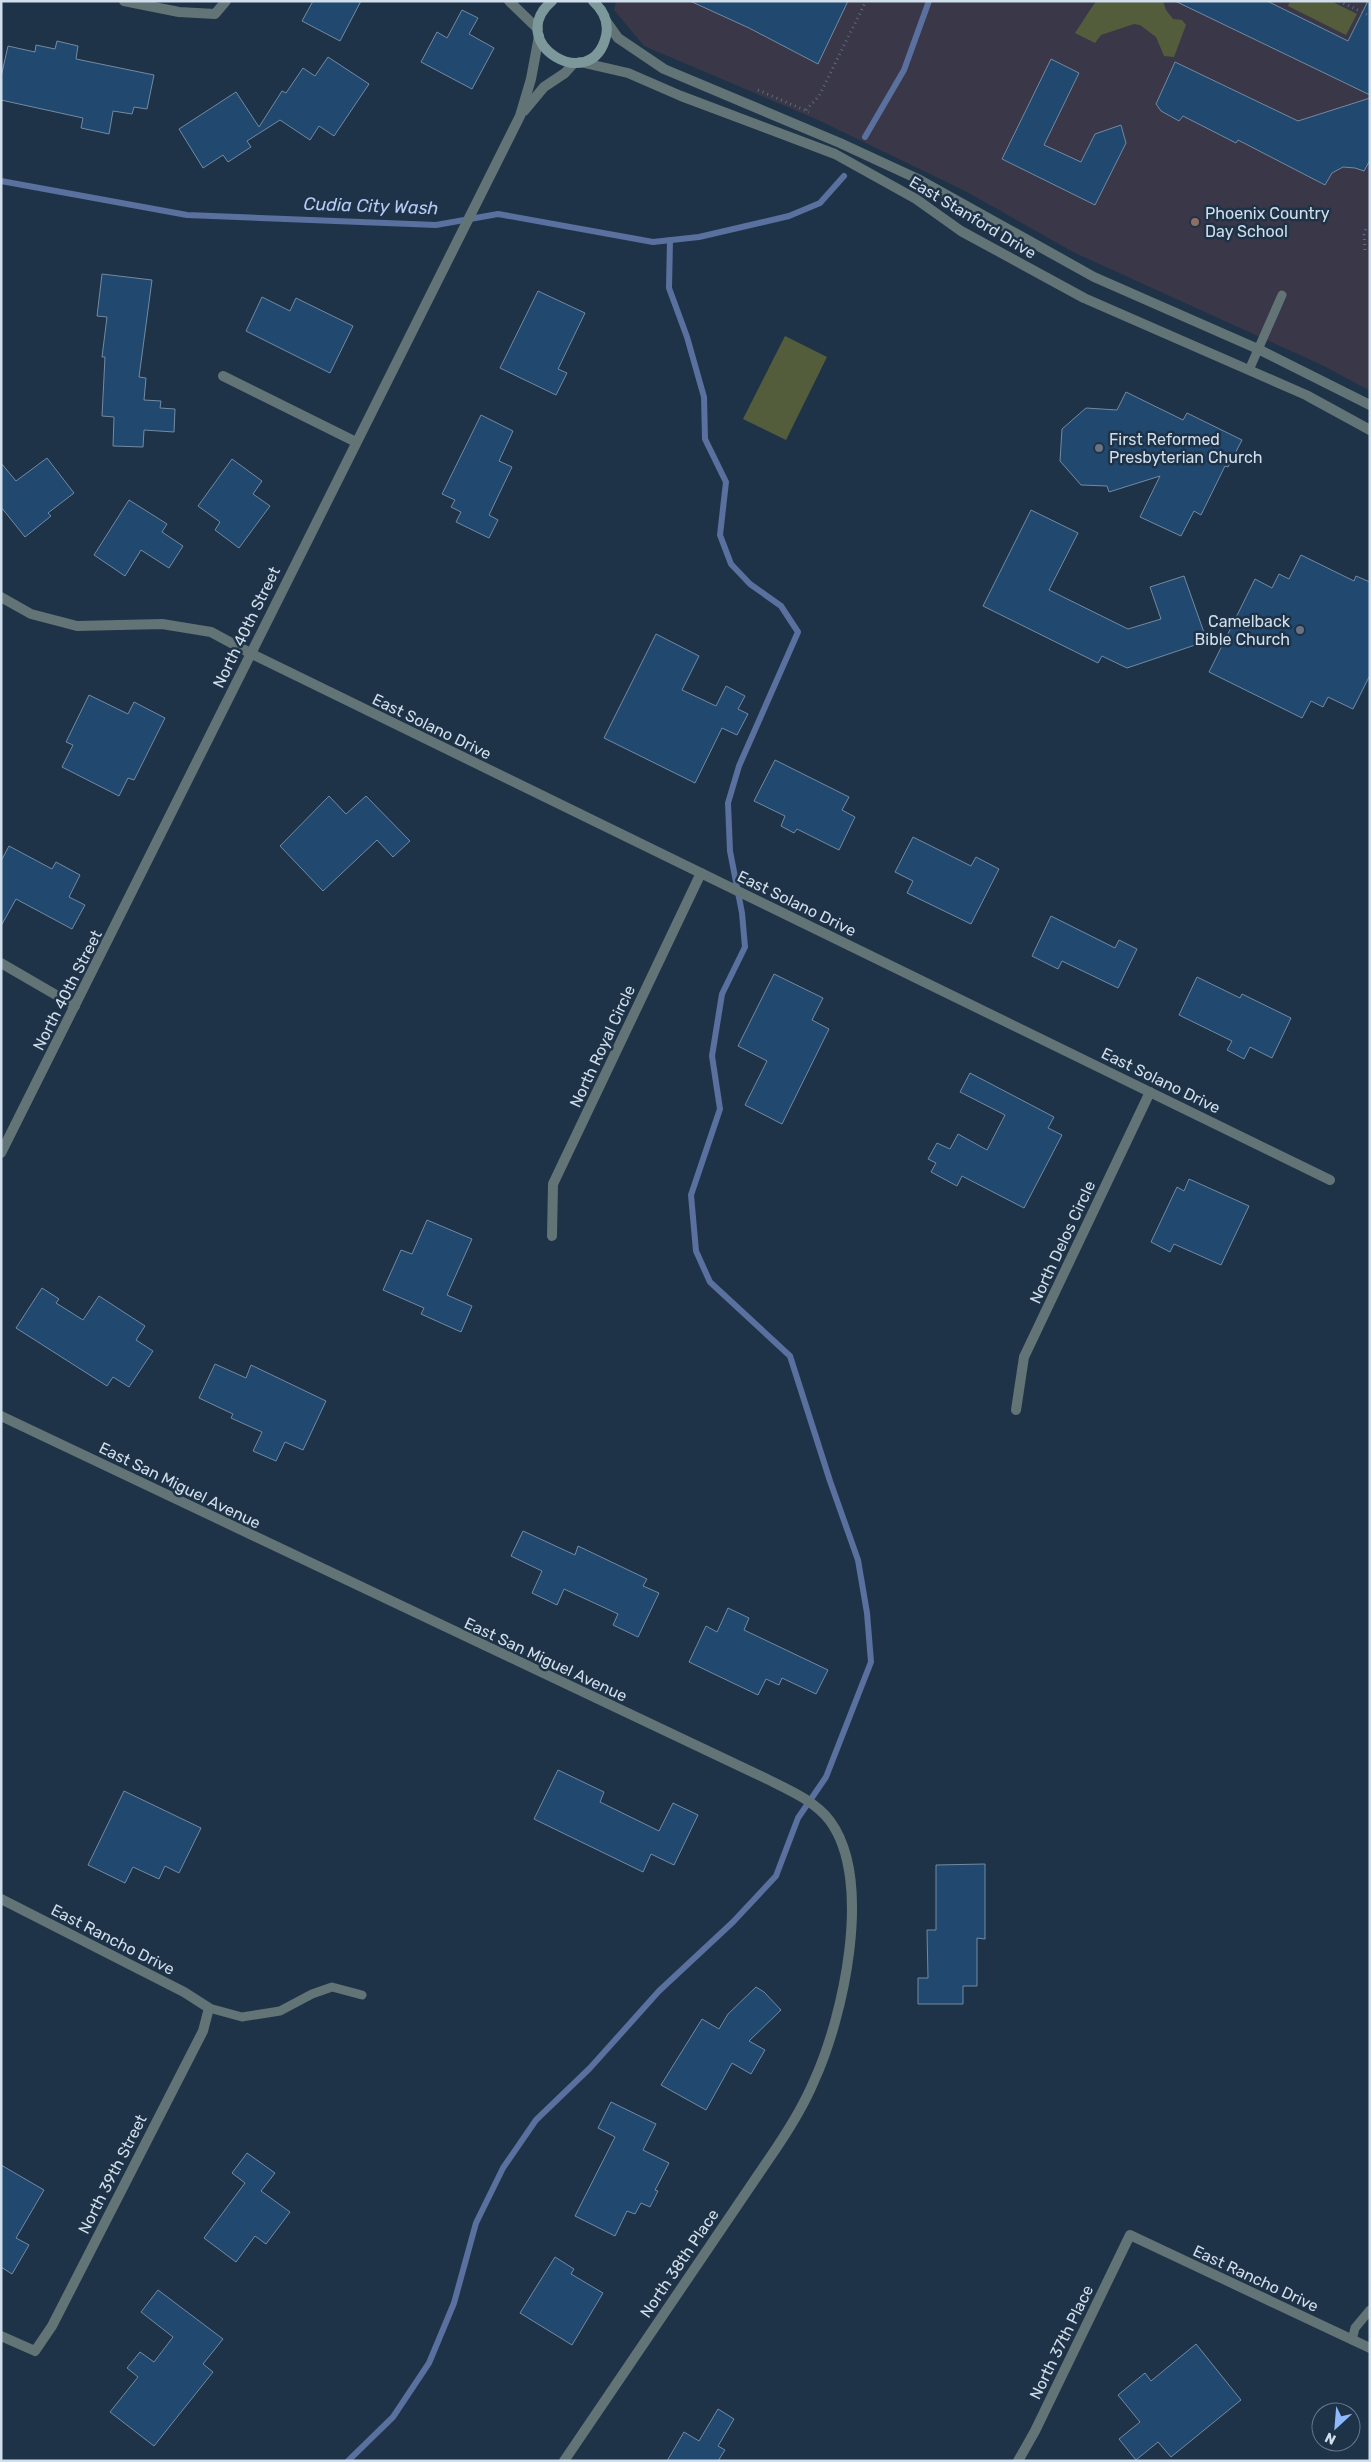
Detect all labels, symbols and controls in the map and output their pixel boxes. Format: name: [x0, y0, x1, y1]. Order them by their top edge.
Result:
street label: East Stanford Drive: [906, 172, 1040, 263]
water label: Cudia City Wash: [303, 193, 439, 219]
place label: Phoenix Country Day School: [1205, 204, 1330, 241]
marker: Phoenix Country Day School: [1189, 216, 1201, 228]
place label: First Reformed Presbyterian Church: [1109, 430, 1263, 467]
marker: First Reformed Presbyterian Church: [1093, 442, 1105, 454]
street label: North 40th Street: [209, 563, 284, 691]
place label: Camelback Bible Church: [1195, 612, 1291, 649]
marker: Camelback Bible Church: [1294, 624, 1306, 636]
street label: East Solano Drive: [369, 689, 494, 764]
street label: East Solano Drive: [734, 866, 859, 941]
street label: North 40th Street: [29, 927, 106, 1054]
street label: North Royal Circle: [566, 982, 639, 1110]
street label: East Solano Drive: [1098, 1043, 1223, 1118]
street label: North Delos Circle: [1026, 1178, 1099, 1307]
street label: East San Miguel Avenue: [96, 1438, 264, 1533]
street label: East San Miguel Avenue: [461, 1613, 630, 1706]
street label: East Rancho Drive: [48, 1900, 178, 1979]
street label: North 39th Street: [74, 2111, 151, 2237]
street label: North 38th Place: [636, 2205, 723, 2321]
street label: East Rancho Drive: [1190, 2241, 1321, 2316]
street label: North 37th Place: [1026, 2282, 1097, 2402]
north arrow: [1311, 2402, 1361, 2452]
text: N: [1322, 2428, 1339, 2448]

